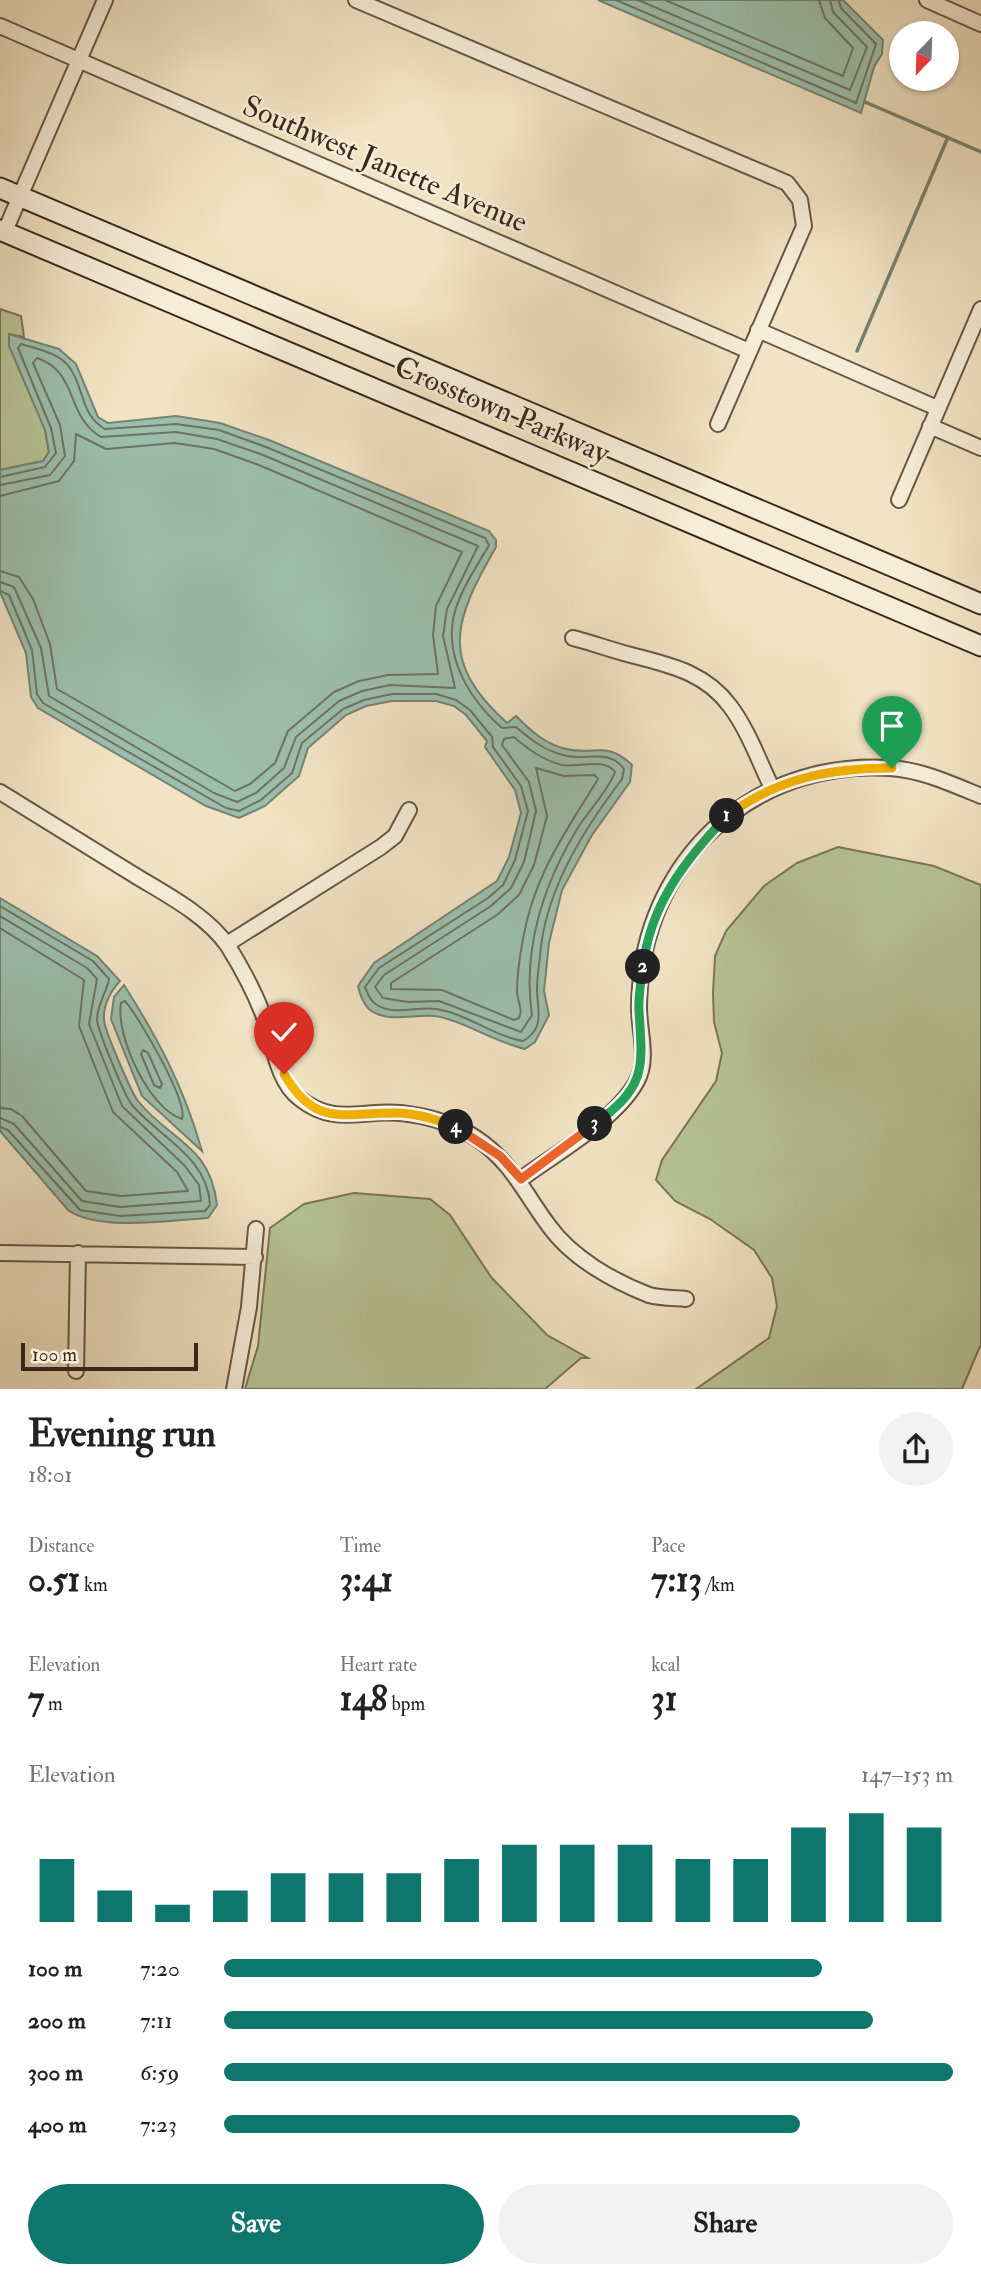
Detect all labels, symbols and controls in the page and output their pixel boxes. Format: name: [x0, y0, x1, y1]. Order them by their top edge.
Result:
north arrow: [889, 21, 959, 91]
map controls: [889, 21, 959, 91]
street label: Southwest Janette Avenue: [237, 87, 533, 241]
street label: Crosstown Parkway: [389, 348, 616, 472]
pin: [862, 696, 922, 768]
icon: arrive: [873, 707, 911, 745]
pin: 1: [710, 798, 744, 834]
text: 1: [723, 803, 730, 827]
pin: 2: [626, 950, 660, 984]
text: 2: [638, 954, 647, 978]
pin: [254, 1002, 314, 1074]
icon: check: [265, 1013, 303, 1051]
pin: 3: [578, 1106, 612, 1142]
pin: 4: [438, 1110, 474, 1144]
text: 3: [591, 1111, 598, 1135]
text: 4: [450, 1114, 461, 1138]
scale bar: [21, 1340, 198, 1372]
text: 100 m: [32, 1343, 77, 1367]
text: Evening run: [28, 1410, 216, 1458]
button: share: [879, 1412, 953, 1486]
text: 18:01: [28, 1460, 73, 1489]
text: Distance: [28, 1534, 94, 1558]
text: Time: [340, 1534, 381, 1558]
text: Pace: [651, 1534, 685, 1558]
text: 0.51: [28, 1558, 80, 1602]
text: 3:41: [340, 1558, 393, 1602]
text: 7:13: [651, 1558, 702, 1602]
text: km: [80, 1573, 108, 1597]
text: /km: [702, 1573, 735, 1597]
text: Elevation: [28, 1653, 100, 1677]
text: Heart rate: [340, 1653, 417, 1677]
text: kcal: [651, 1653, 680, 1677]
text: 7: [28, 1677, 44, 1721]
text: 148: [340, 1677, 387, 1721]
text: 31: [651, 1677, 677, 1721]
text: m: [44, 1692, 63, 1716]
text: bpm: [387, 1692, 425, 1716]
text: Elevation: [28, 1760, 116, 1789]
text: 147–153 m: [861, 1760, 953, 1789]
text: 100 m: [28, 1954, 82, 1983]
text: 7:20: [140, 1954, 180, 1983]
text: 200 m: [28, 2006, 86, 2035]
text: 7:11: [140, 2006, 173, 2035]
text: 300 m: [28, 2058, 83, 2087]
text: 6:59: [140, 2058, 179, 2087]
text: 400 m: [28, 2110, 87, 2139]
text: 7:23: [140, 2110, 177, 2139]
button: Save: [28, 2184, 484, 2264]
button: Share: [498, 2184, 953, 2264]

